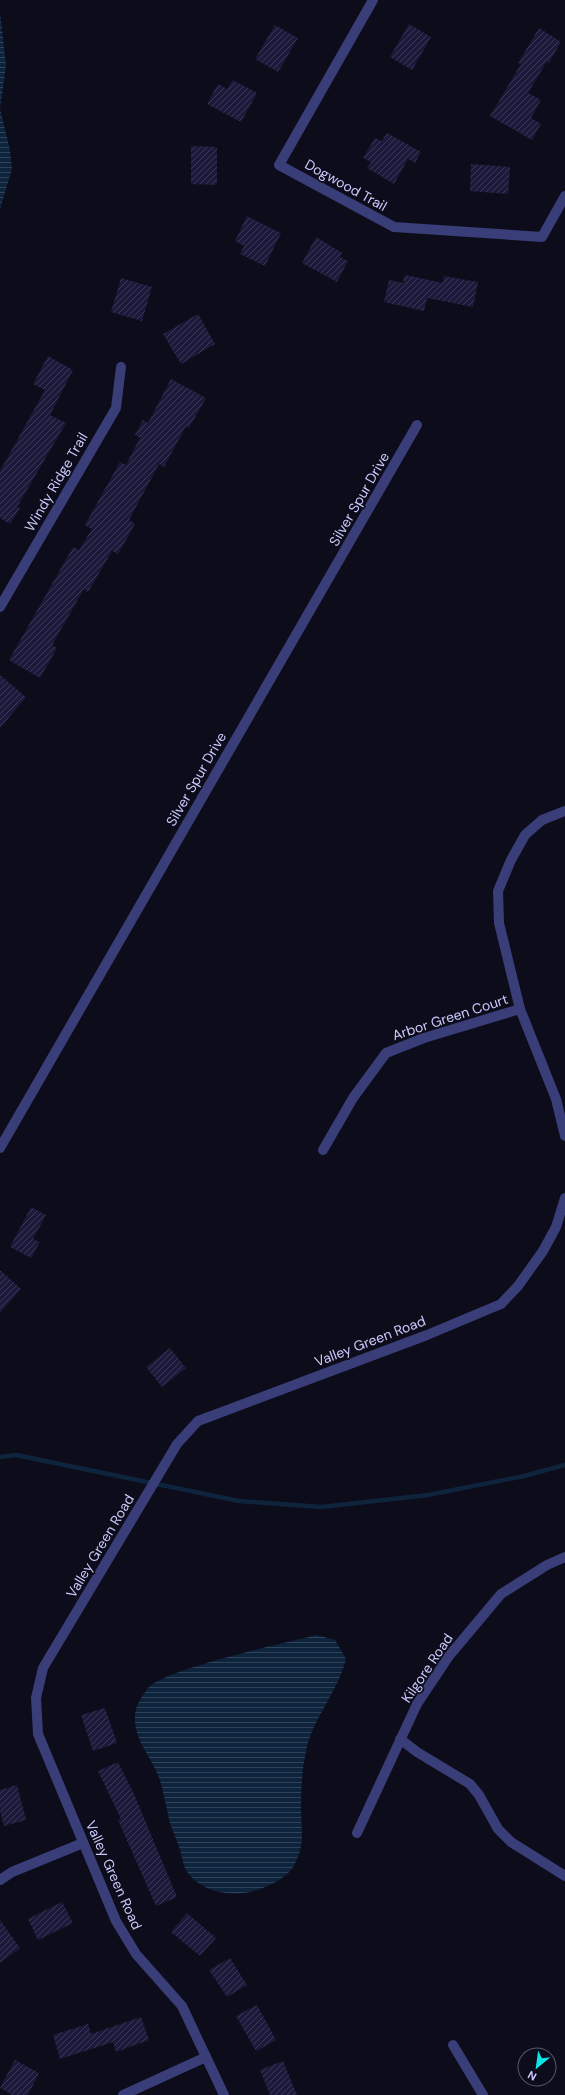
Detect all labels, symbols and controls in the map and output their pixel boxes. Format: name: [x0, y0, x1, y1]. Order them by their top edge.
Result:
street label: Dogwood Trail: [302, 155, 390, 215]
street label: Windy Ridge Trail: [20, 429, 92, 535]
street label: Silver Spur Drive: [325, 449, 393, 549]
street label: Silver Spur Drive: [162, 729, 230, 829]
street label: Arbor Green Court: [390, 990, 510, 1044]
street label: Valley Green Road: [312, 1312, 428, 1370]
street label: Valley Green Road: [62, 1491, 138, 1601]
street label: Kilgore Road: [397, 1630, 457, 1706]
street label: Valley Green Road: [82, 1818, 146, 1932]
north arrow: [517, 2047, 557, 2087]
text: N: [525, 2068, 539, 2084]

